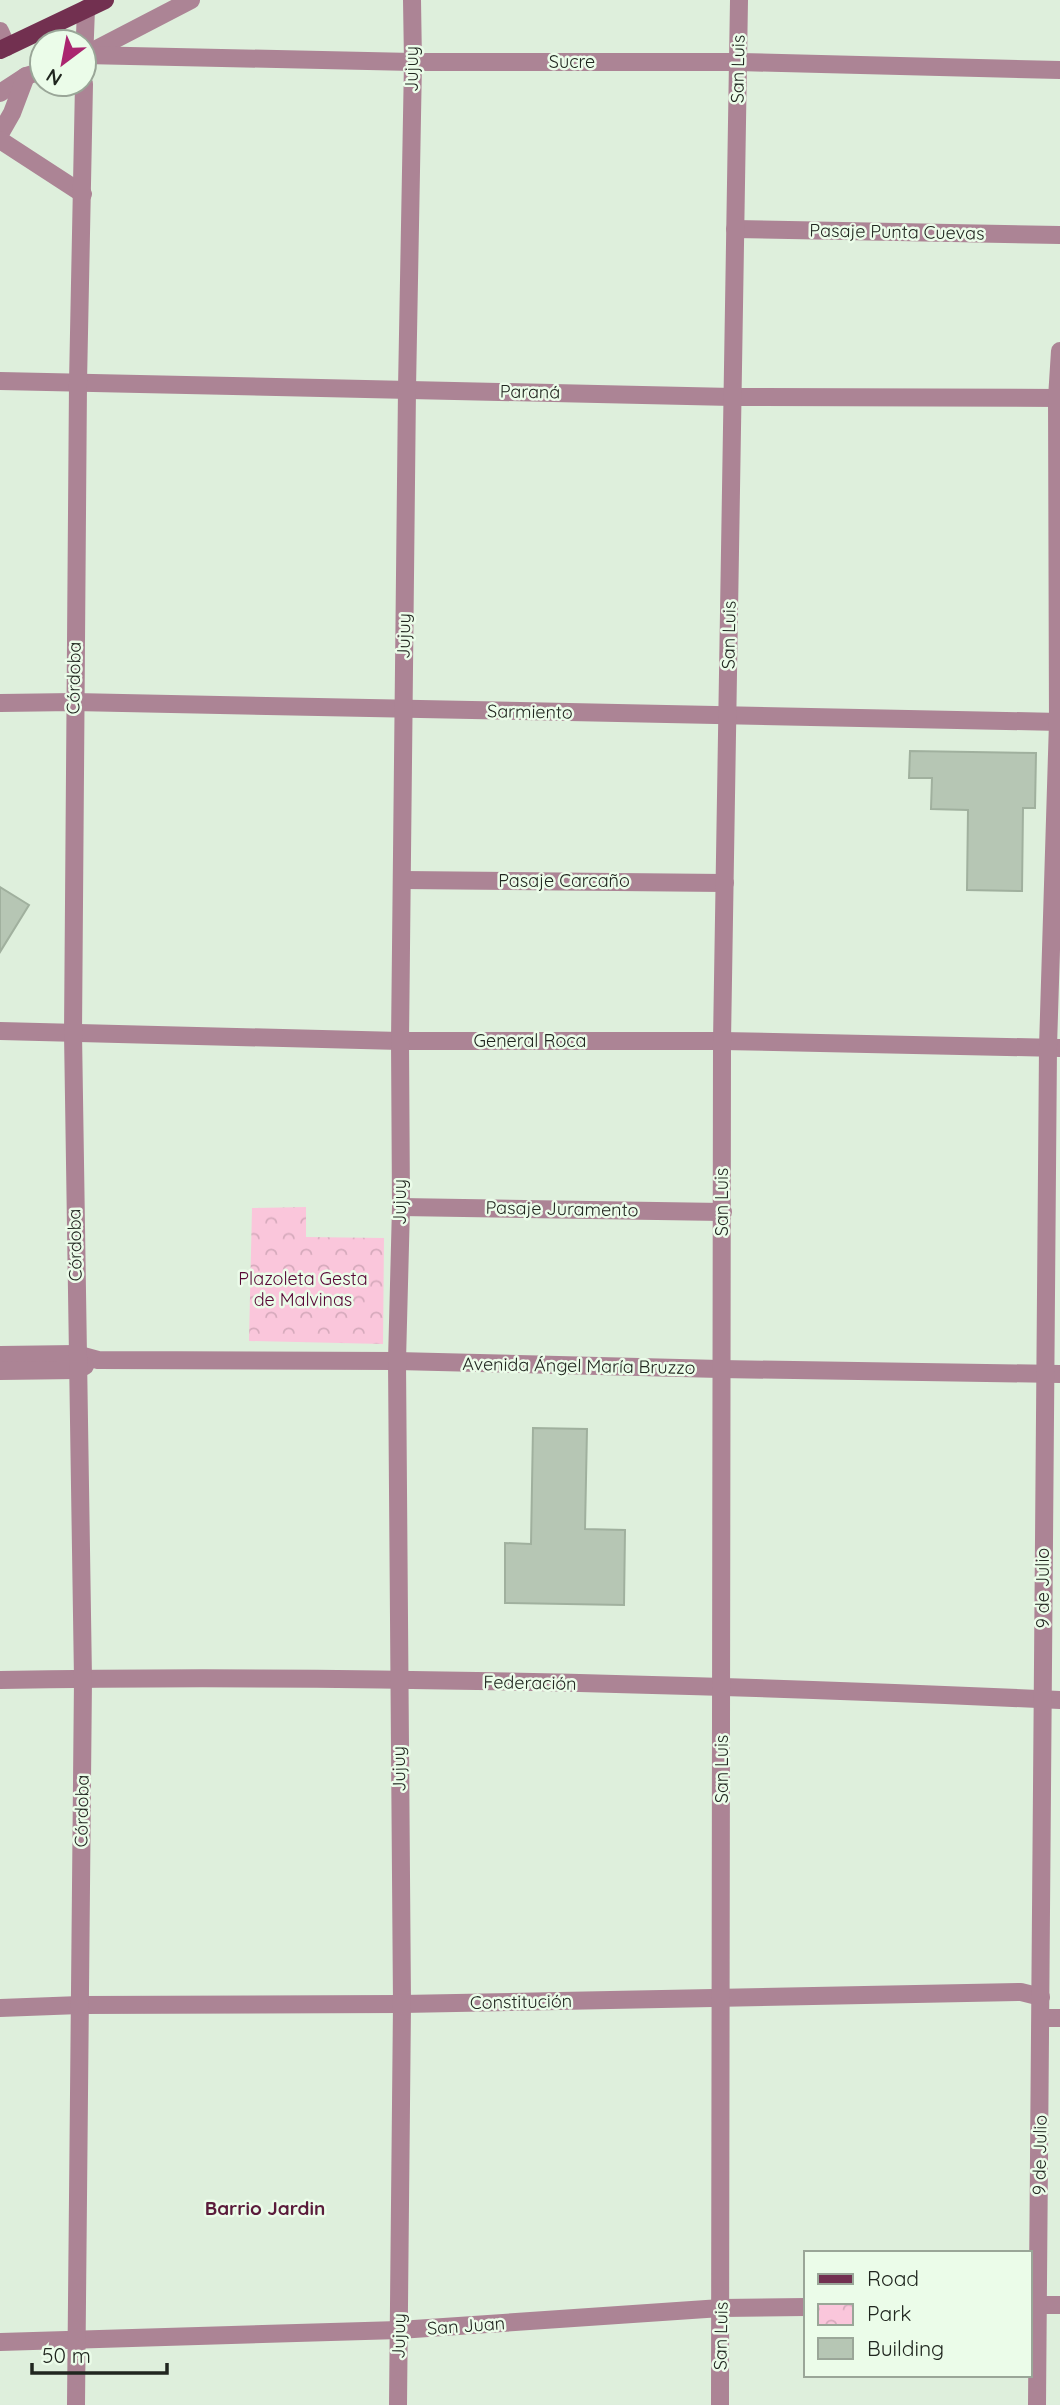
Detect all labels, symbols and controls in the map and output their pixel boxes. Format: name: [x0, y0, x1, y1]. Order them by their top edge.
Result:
north arrow: [28, 28, 98, 98]
street label: San Luis: [725, 35, 750, 103]
street label: Jujuy: [400, 46, 423, 92]
street label: Sucre: [549, 50, 595, 73]
text: N: [42, 64, 66, 91]
street label: Pasaje Punta Cuevas: [809, 218, 985, 245]
street label: Paraná: [500, 379, 560, 404]
street label: San Luis: [716, 601, 741, 669]
street label: Jujuy: [392, 613, 415, 659]
street label: Córdoba: [61, 641, 86, 715]
street label: Sarmiento: [487, 699, 573, 724]
street label: Pasaje Carcaño: [498, 869, 630, 892]
street label: General Roca: [473, 1029, 587, 1052]
street label: San Luis: [710, 1168, 733, 1236]
street label: Jujuy: [388, 1179, 411, 1225]
street label: Pasaje Juramento: [485, 1196, 639, 1221]
street label: Córdoba: [62, 1208, 87, 1282]
park label: Plazoleta Gesta de Malvinas: [238, 1267, 368, 1311]
street label: Avenida Ángel María Bruzzo: [462, 1352, 696, 1379]
street label: 9 de Julio: [1031, 1548, 1054, 1628]
street label: Federación: [483, 1670, 577, 1695]
street label: San Luis: [710, 1735, 733, 1803]
street label: Jujuy: [387, 1746, 410, 1792]
street label: Córdoba: [69, 1774, 94, 1848]
street label: Constitución: [470, 1989, 572, 2014]
street label: 9 de Julio: [1027, 2115, 1052, 2195]
district label: Barrio Jardin: [205, 2196, 325, 2220]
legend: [804, 2251, 1032, 2377]
text: Road: [867, 2265, 919, 2291]
text: Park: [867, 2300, 911, 2326]
street label: San Luis: [708, 2302, 733, 2370]
street label: San Juan: [426, 2311, 506, 2340]
street label: Jujuy: [387, 2313, 410, 2359]
scale bar: [32, 2332, 166, 2376]
text: Building: [867, 2335, 944, 2361]
text: 50 m: [42, 2342, 91, 2368]

